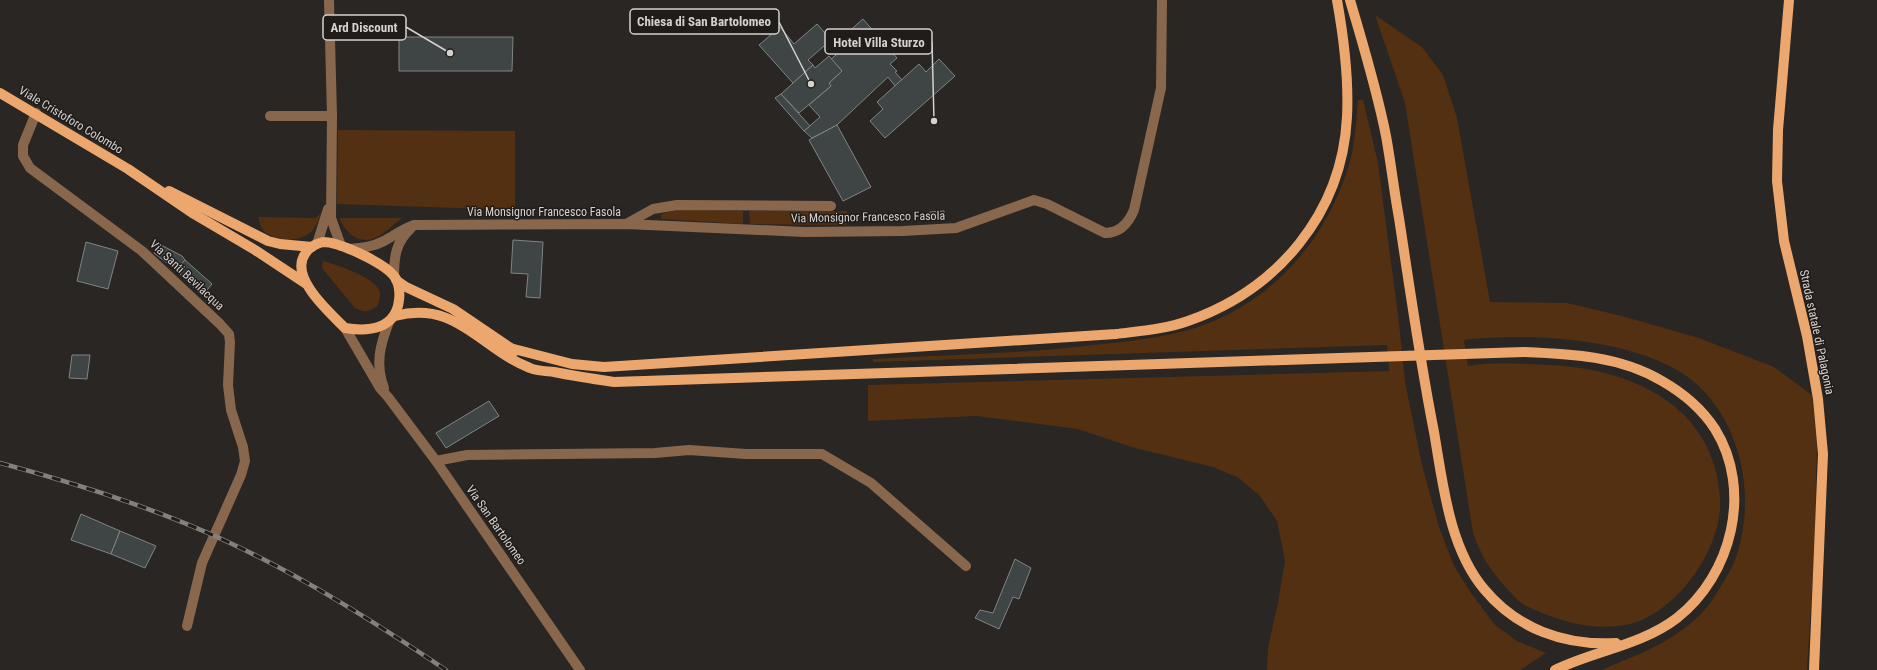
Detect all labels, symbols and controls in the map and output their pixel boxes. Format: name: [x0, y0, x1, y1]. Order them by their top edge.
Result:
callout: Chiesa di San Bartolomeo: [630, 9, 779, 34]
text: Chiesa di San Bartolomeo: [637, 14, 772, 29]
callout: Ard Discount: [323, 15, 406, 40]
text: Ard Discount: [330, 20, 398, 35]
callout: Hotel Villa Sturzo: [825, 29, 932, 54]
text: Hotel Villa Sturzo: [833, 35, 925, 50]
street label: Viale Cristoforo Colombo: [16, 83, 126, 157]
street label: Via Monsignor Francesco Fasola: [467, 205, 621, 219]
street label: Via Monsignor Francesco Fasola: [791, 209, 945, 225]
street label: Via Santi Bevilacqua: [147, 237, 227, 313]
street label: Strada statale di Palagonia: [1797, 268, 1837, 396]
street label: Via San Bartolomeo: [463, 483, 529, 567]

